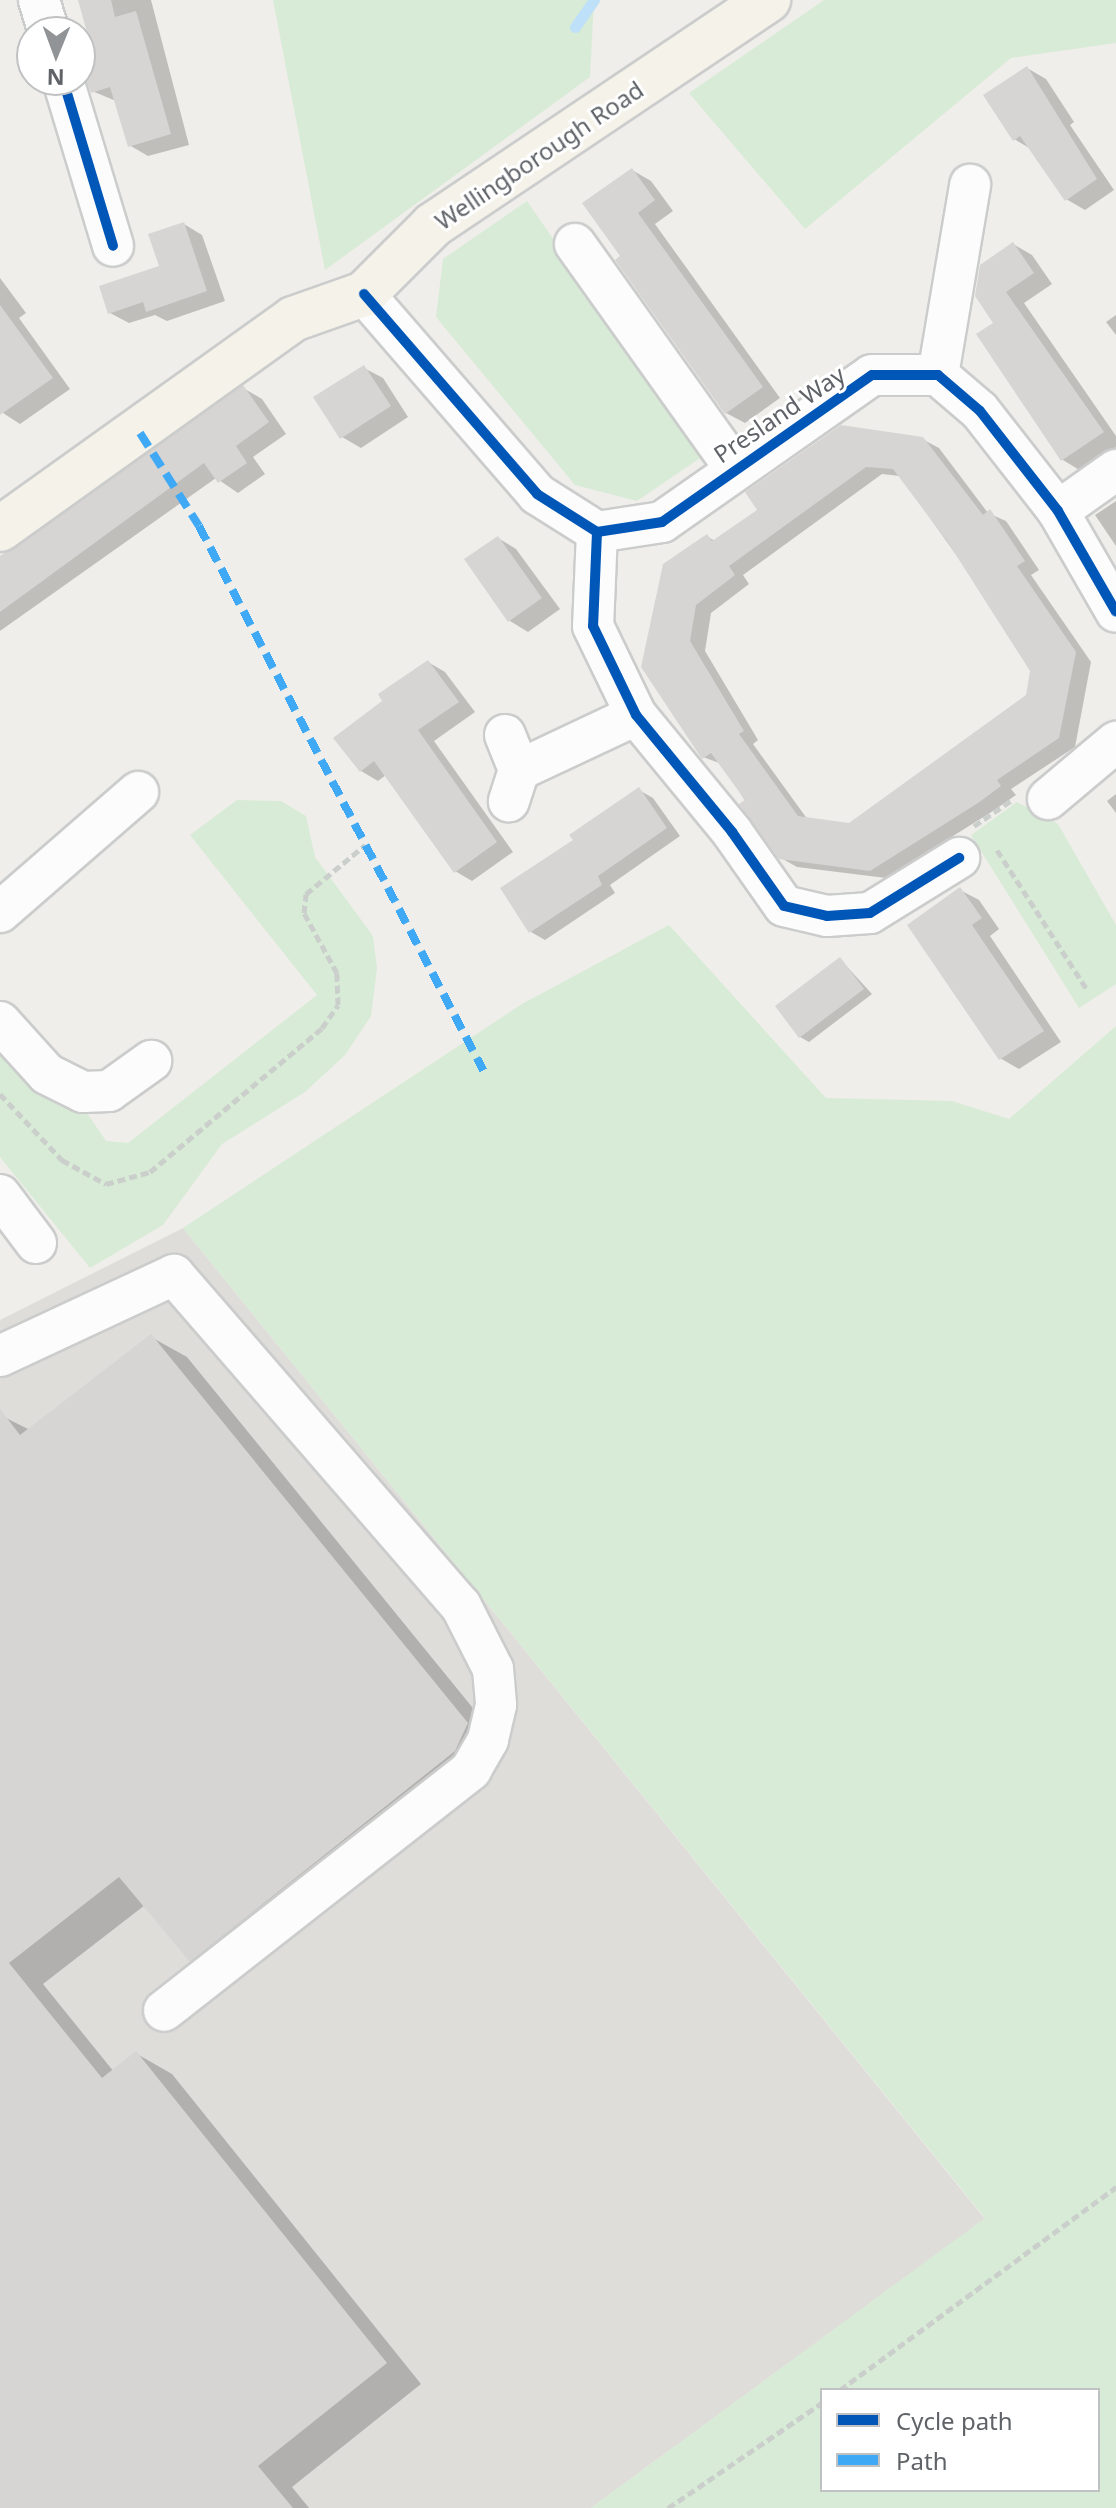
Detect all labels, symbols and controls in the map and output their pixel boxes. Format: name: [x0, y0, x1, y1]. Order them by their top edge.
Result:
north arrow: [16, 16, 96, 96]
text: N: [46, 63, 65, 93]
street label: Wellingborough Road: [429, 75, 649, 235]
street label: Presland Way: [708, 360, 850, 468]
legend: [820, 2388, 1100, 2492]
text: Cycle path: [896, 2404, 1013, 2437]
text: Path: [896, 2444, 947, 2477]

